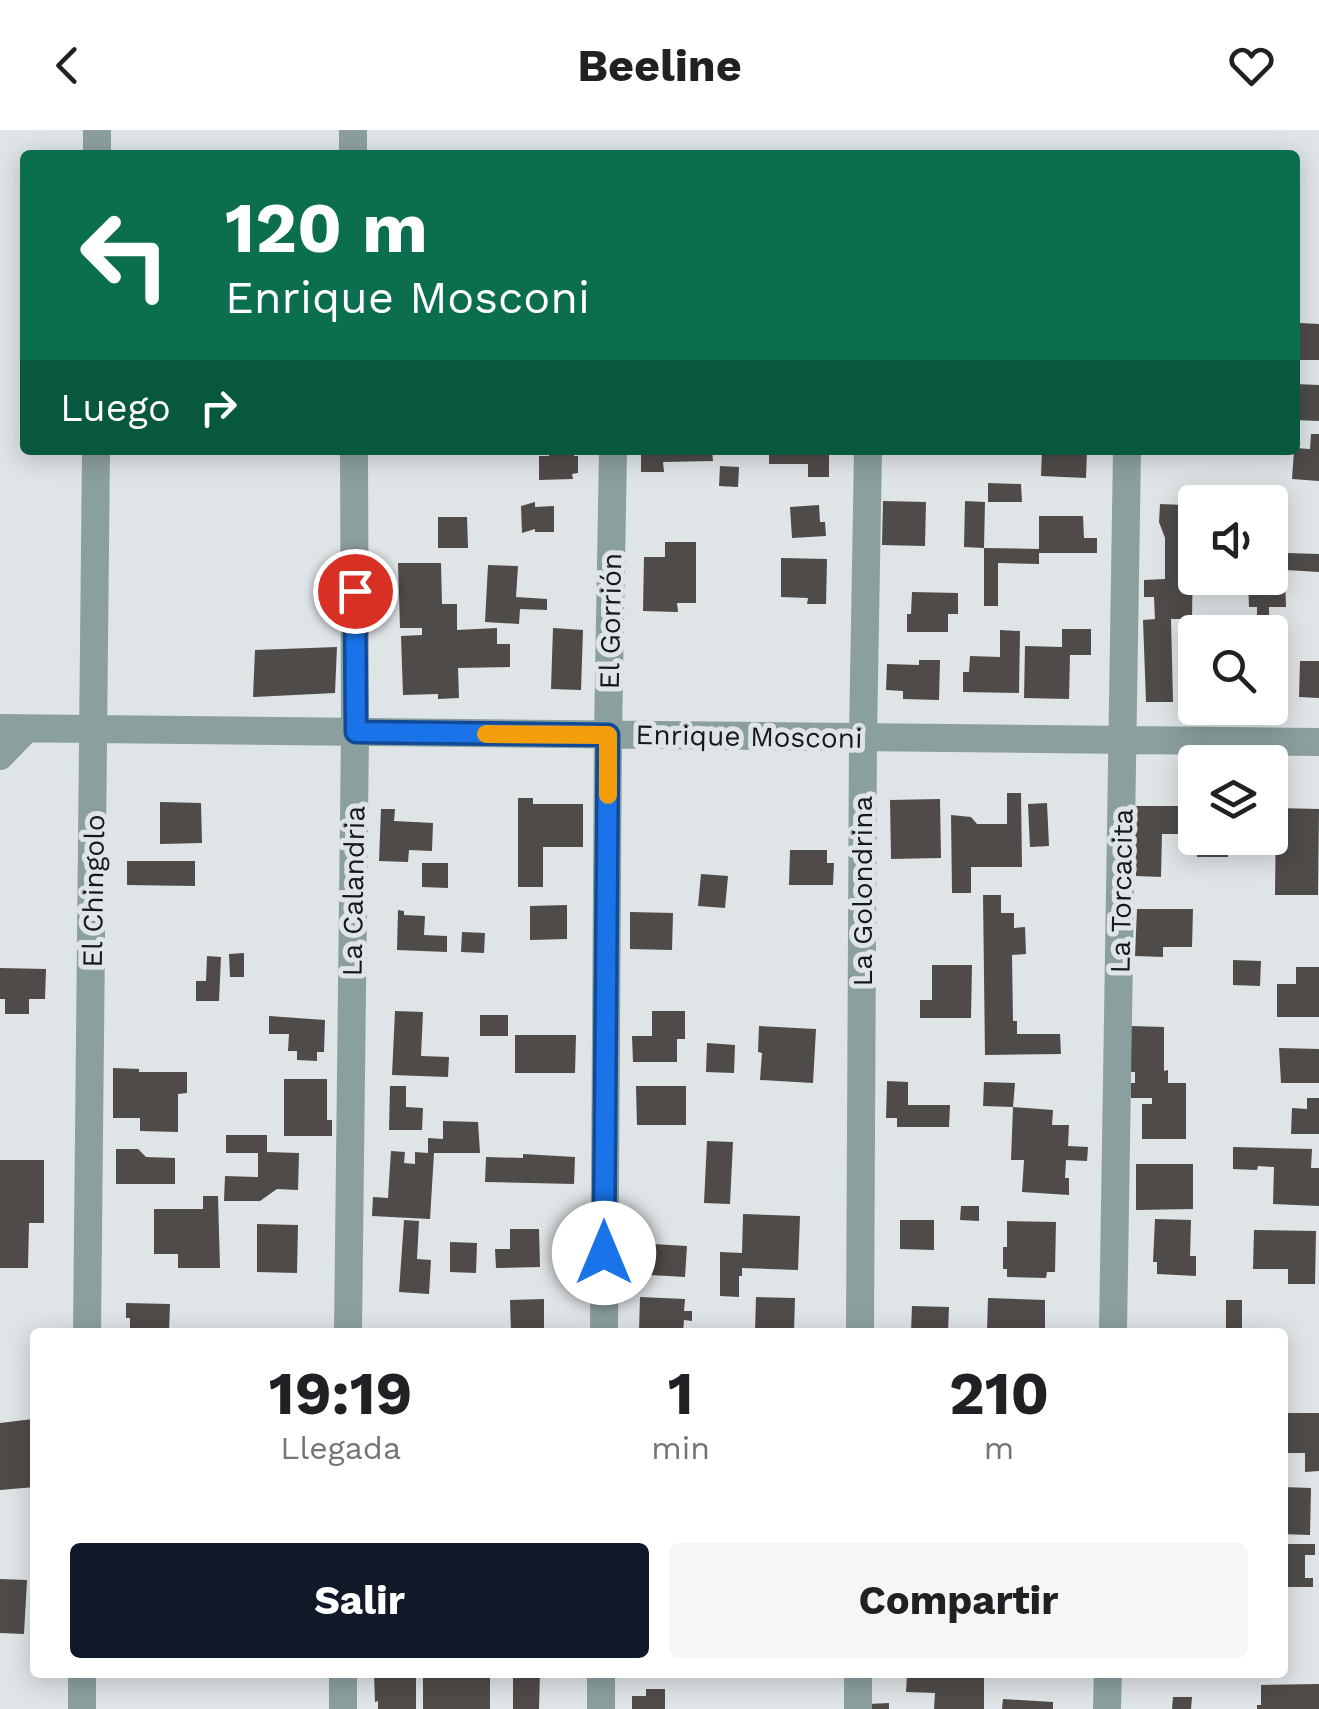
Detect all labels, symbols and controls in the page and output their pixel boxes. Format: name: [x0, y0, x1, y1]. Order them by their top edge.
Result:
icon: back: [40, 38, 95, 93]
icon: heart: [1224, 38, 1279, 93]
text: Beeline: [577, 39, 742, 92]
text: 120 m: [225, 187, 428, 269]
icon: left: [60, 190, 190, 320]
text: Enrique Mosconi: [225, 271, 590, 324]
icon: right: [191, 380, 246, 435]
text: Luego: [60, 386, 171, 430]
map controls: [1178, 485, 1288, 855]
button: sound: [1178, 485, 1288, 595]
pin: [313, 549, 398, 634]
street label: El Gorrión: [593, 552, 628, 690]
icon: arrive: [328, 564, 383, 619]
button: search: [1178, 615, 1288, 725]
street label: Enrique Mosconi: [635, 718, 863, 755]
button: layers: [1178, 745, 1288, 855]
street label: La Golondrina: [846, 795, 879, 986]
street label: La Calandria: [336, 805, 371, 977]
street label: La Torcacita: [1104, 808, 1139, 974]
street label: El Chingolo: [76, 814, 111, 968]
position arrow: [552, 1201, 656, 1305]
text: 19:19: [269, 1358, 413, 1429]
text: 1: [668, 1358, 694, 1429]
text: 210: [949, 1358, 1049, 1429]
text: Llegada: [280, 1429, 401, 1467]
text: min: [651, 1429, 710, 1467]
text: m: [984, 1429, 1014, 1467]
button: Salir: [70, 1543, 649, 1658]
button: Compartir: [669, 1543, 1248, 1658]

